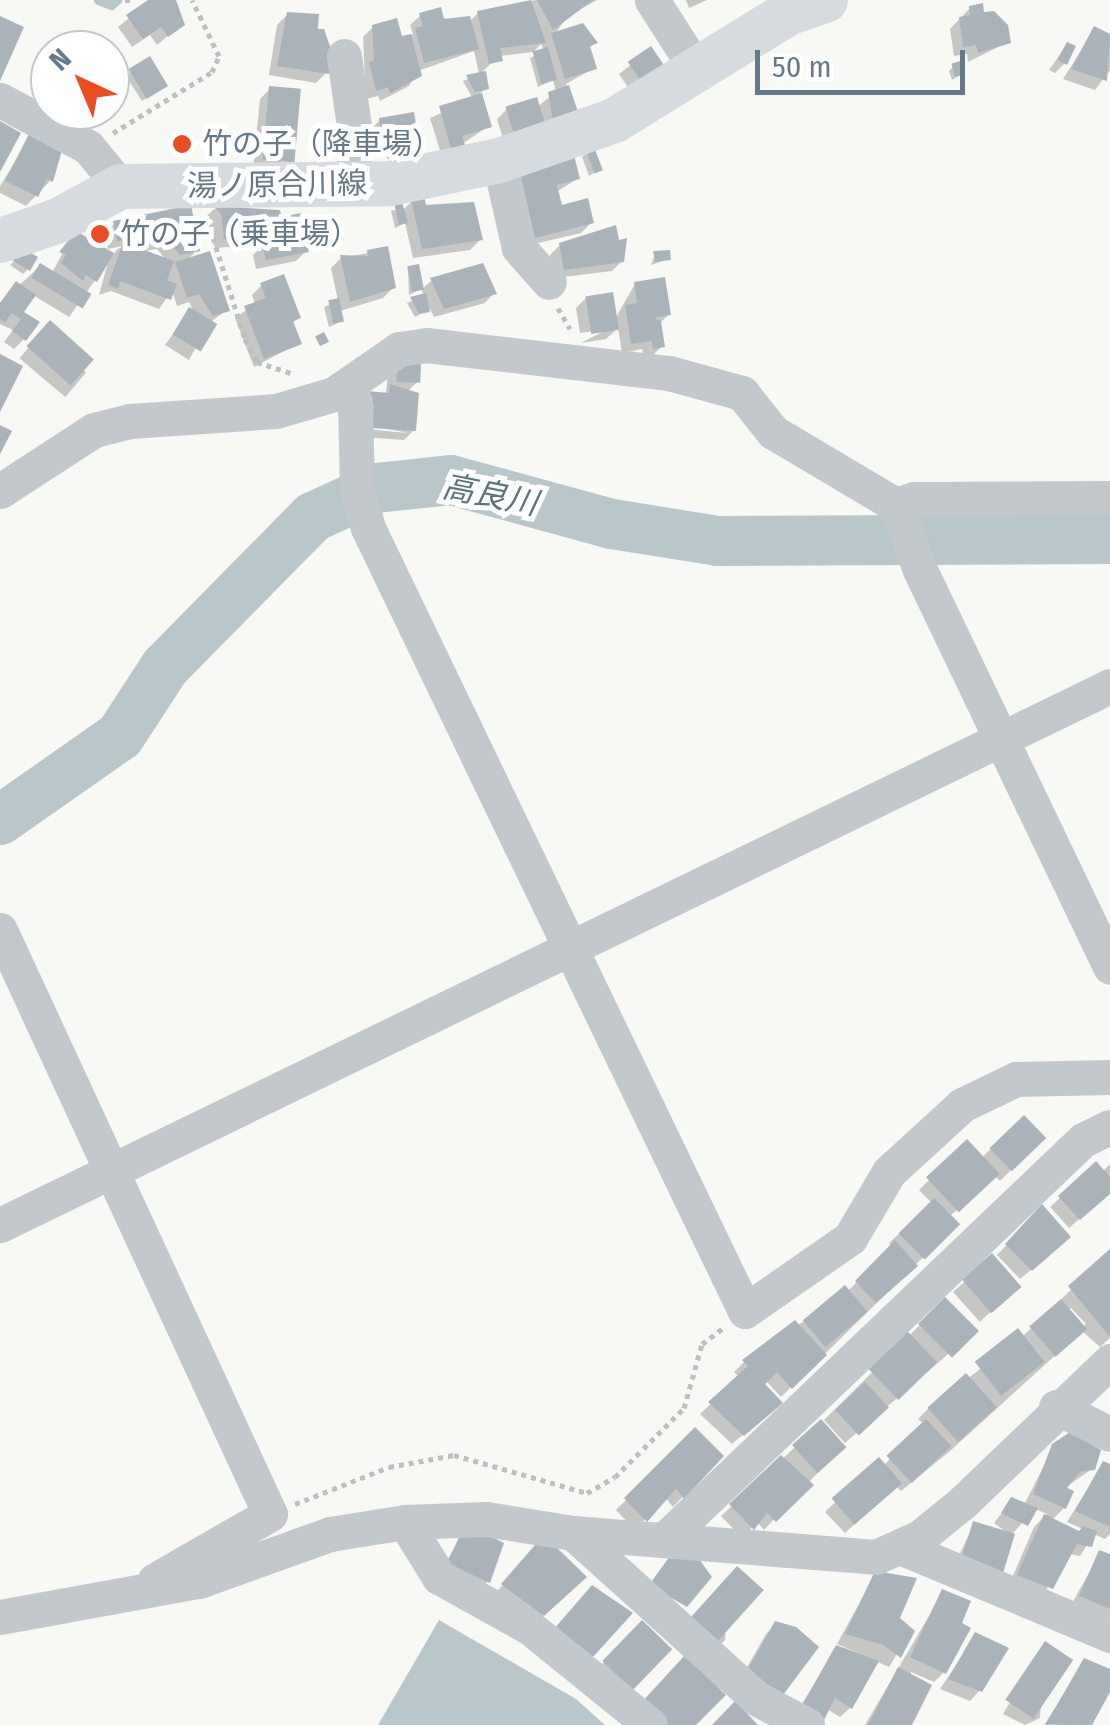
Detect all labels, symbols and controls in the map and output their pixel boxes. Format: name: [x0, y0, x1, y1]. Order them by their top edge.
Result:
north arrow: [30, 30, 130, 130]
scale bar: [760, 30, 970, 92]
text: N: [43, 42, 78, 77]
text: 50 m: [772, 49, 832, 85]
place label: 竹の子（降車場）: [202, 126, 442, 162]
marker: 竹の子（降車場）: [171, 133, 193, 155]
street label: 湯ノ原合川線: [187, 165, 367, 205]
place label: 竹の子（乗車場）: [120, 216, 360, 252]
marker: 竹の子（乗車場）: [89, 223, 111, 245]
water label: 高良川: [439, 467, 541, 523]

